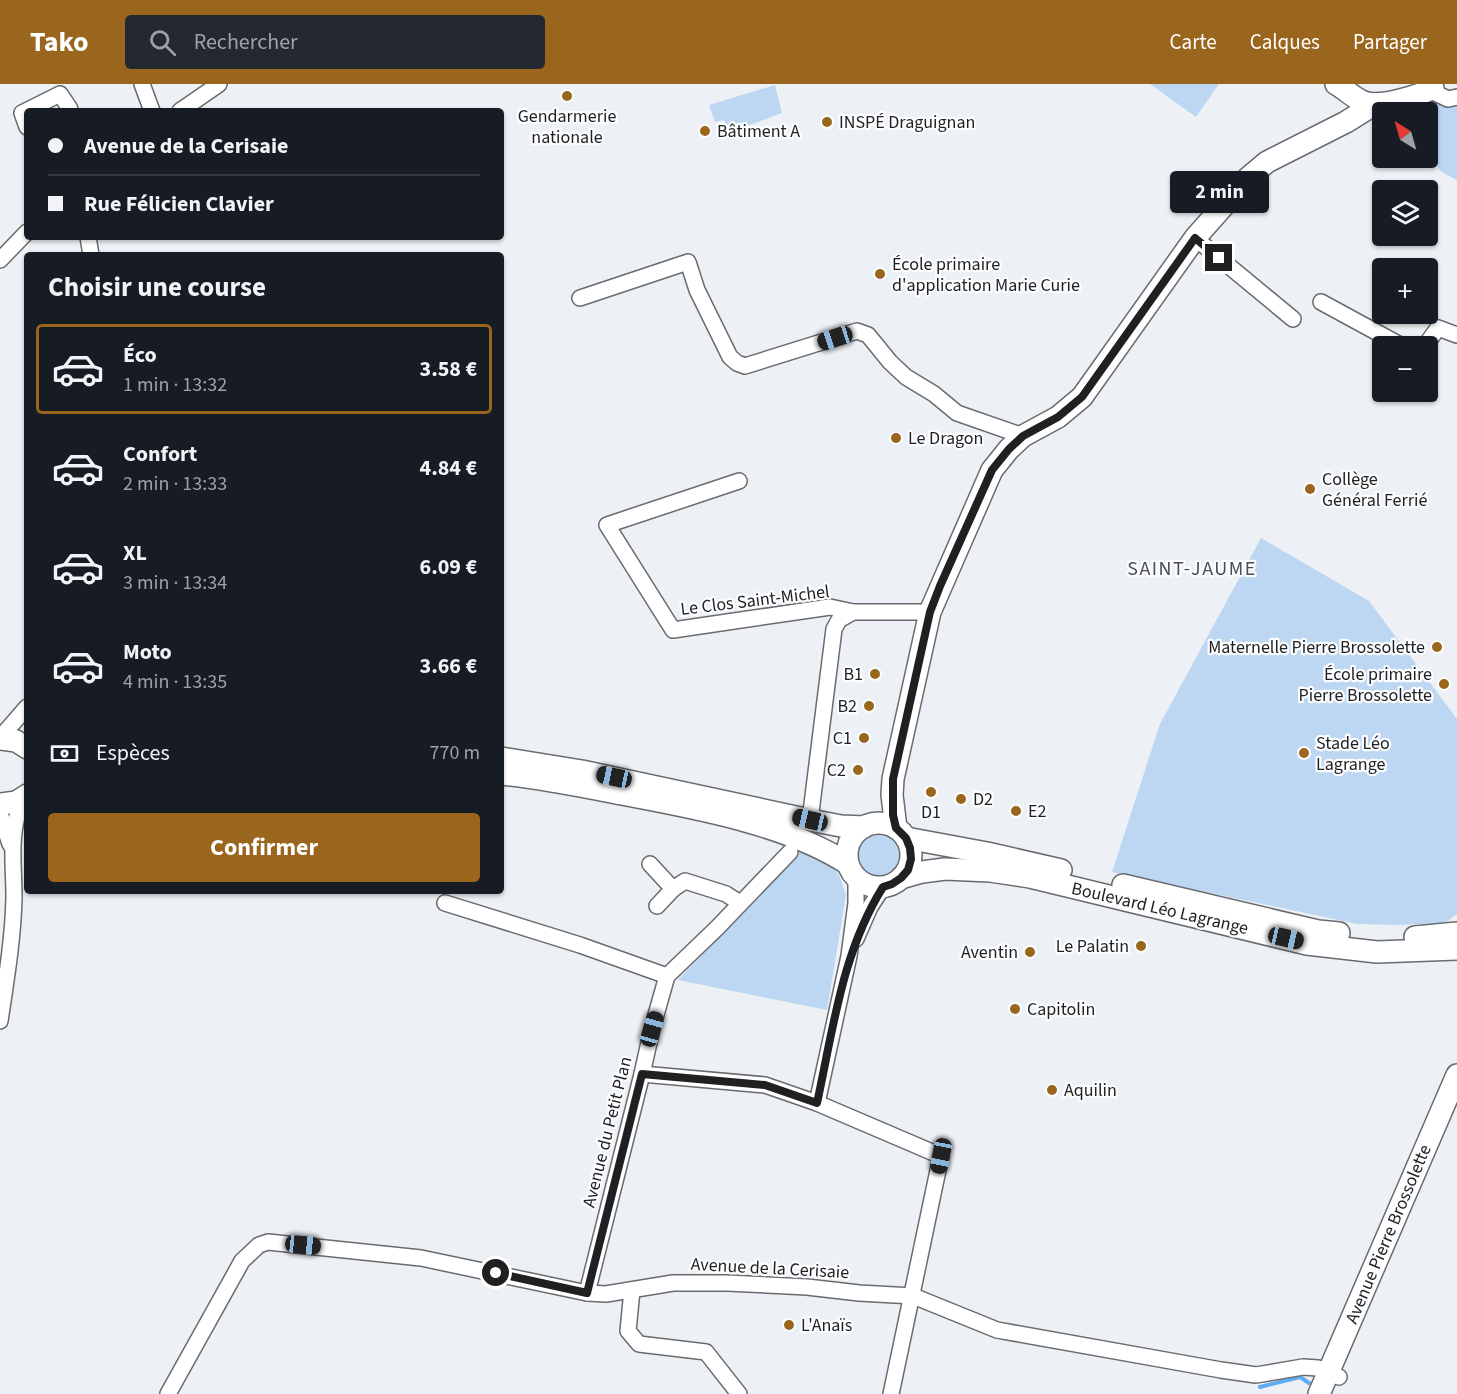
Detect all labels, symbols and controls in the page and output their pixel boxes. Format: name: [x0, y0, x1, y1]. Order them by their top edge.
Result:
search box: [125, 15, 545, 69]
text: Tako: [30, 22, 89, 62]
icon: search: [146, 26, 179, 59]
text: Rechercher: [194, 26, 298, 58]
text: Carte: [1170, 27, 1217, 57]
text: Calques: [1250, 27, 1320, 57]
text: Partager: [1353, 27, 1427, 57]
marker: Gendarmerie nationale: [560, 89, 574, 103]
north arrow: [1372, 102, 1438, 168]
map controls: [1372, 102, 1438, 402]
place label: Gendarmerie nationale: [518, 104, 616, 150]
place label: INSPÉ Draguignan: [839, 110, 975, 135]
marker: INSPÉ Draguignan: [820, 115, 834, 129]
place label: Bâtiment A: [717, 119, 800, 144]
marker: Bâtiment A: [698, 124, 712, 138]
text: Avenue de la Cerisaie: [84, 130, 288, 162]
callout: 2 min: [1170, 171, 1268, 213]
text: 2 min: [1195, 178, 1244, 206]
button: layers: [1372, 180, 1438, 246]
text: Rue Félicien Clavier: [84, 188, 274, 220]
route end: [1205, 244, 1232, 271]
place label: École primaire d'application Marie Curie: [892, 252, 1080, 298]
button: +: [1372, 258, 1438, 324]
marker: École primaire d'application Marie Curie: [873, 267, 887, 281]
text: Choisir une course: [48, 268, 266, 307]
car: [815, 324, 855, 352]
button: −: [1372, 336, 1438, 402]
text: Éco: [123, 339, 157, 371]
icon: car: [51, 342, 105, 396]
text: 3.58 €: [420, 353, 477, 385]
text: 1 min · 13:32: [123, 371, 227, 399]
place label: Le Dragon: [908, 426, 983, 451]
marker: Le Dragon: [889, 431, 903, 445]
text: Confort: [123, 438, 197, 470]
icon: car: [51, 441, 105, 495]
text: 4.84 €: [420, 452, 477, 484]
place label: Collège Général Ferrié: [1322, 467, 1427, 513]
text: 2 min · 13:33: [123, 470, 227, 498]
marker: Collège Général Ferrié: [1303, 482, 1317, 496]
text: XL: [123, 537, 147, 569]
icon: car: [51, 540, 105, 594]
text: 6.09 €: [420, 551, 477, 583]
district label: SAINT-JAUME: [1127, 555, 1257, 583]
text: 3 min · 13:34: [123, 569, 227, 597]
street label: Le Clos Saint-Michel: [679, 579, 831, 622]
place label: Maternelle Pierre Brossolette: [1208, 635, 1425, 660]
text: Moto: [123, 636, 172, 668]
icon: car: [51, 639, 105, 693]
marker: Maternelle Pierre Brossolette: [1430, 640, 1444, 654]
text: 3.66 €: [420, 650, 477, 682]
place label: B1: [843, 662, 863, 687]
place label: École primaire Pierre Brossolette: [1299, 662, 1432, 708]
marker: B1: [868, 667, 882, 681]
text: 4 min · 13:35: [123, 668, 227, 696]
marker: École primaire Pierre Brossolette: [1437, 677, 1451, 691]
place label: B2: [837, 694, 857, 719]
marker: B2: [862, 699, 876, 713]
place label: C1: [833, 726, 852, 751]
marker: C1: [857, 731, 871, 745]
place label: Stade Léo Lagrange: [1316, 731, 1390, 777]
icon: cash: [48, 737, 81, 770]
text: Espèces: [96, 737, 170, 769]
text: 770 m: [430, 739, 480, 767]
marker: Stade Léo Lagrange: [1297, 746, 1311, 760]
place label: C2: [827, 758, 846, 783]
marker: C2: [851, 763, 865, 777]
car: [595, 764, 633, 790]
marker: D1: [924, 785, 938, 799]
place label: D2: [973, 787, 993, 812]
marker: D2: [954, 792, 968, 806]
place label: E2: [1028, 799, 1046, 824]
place label: D1: [921, 800, 941, 825]
marker: E2: [1009, 804, 1023, 818]
car: [790, 807, 830, 833]
button: Confirmer: [48, 813, 480, 882]
street label: Boulevard Léo Lagrange: [1069, 876, 1251, 941]
car: [1266, 925, 1306, 951]
place label: Le Palatin: [1056, 934, 1129, 959]
marker: Le Palatin: [1134, 939, 1148, 953]
place label: Aventin: [961, 940, 1018, 965]
marker: Aventin: [1023, 945, 1037, 959]
place label: Capitolin: [1027, 997, 1095, 1022]
marker: Capitolin: [1008, 1002, 1022, 1016]
car: [638, 1009, 666, 1049]
street label: Avenue du Petit Plan: [577, 1054, 638, 1210]
place label: Aquilin: [1064, 1078, 1117, 1103]
marker: Aquilin: [1045, 1083, 1059, 1097]
car: [929, 1137, 953, 1175]
street label: Avenue Pierre Brossolette: [1339, 1141, 1438, 1328]
car: [284, 1234, 322, 1256]
street label: Avenue de la Cerisaie: [690, 1252, 850, 1285]
route start: [482, 1259, 509, 1286]
place label: L'Anaïs: [801, 1313, 852, 1338]
marker: L'Anaïs: [782, 1318, 796, 1332]

